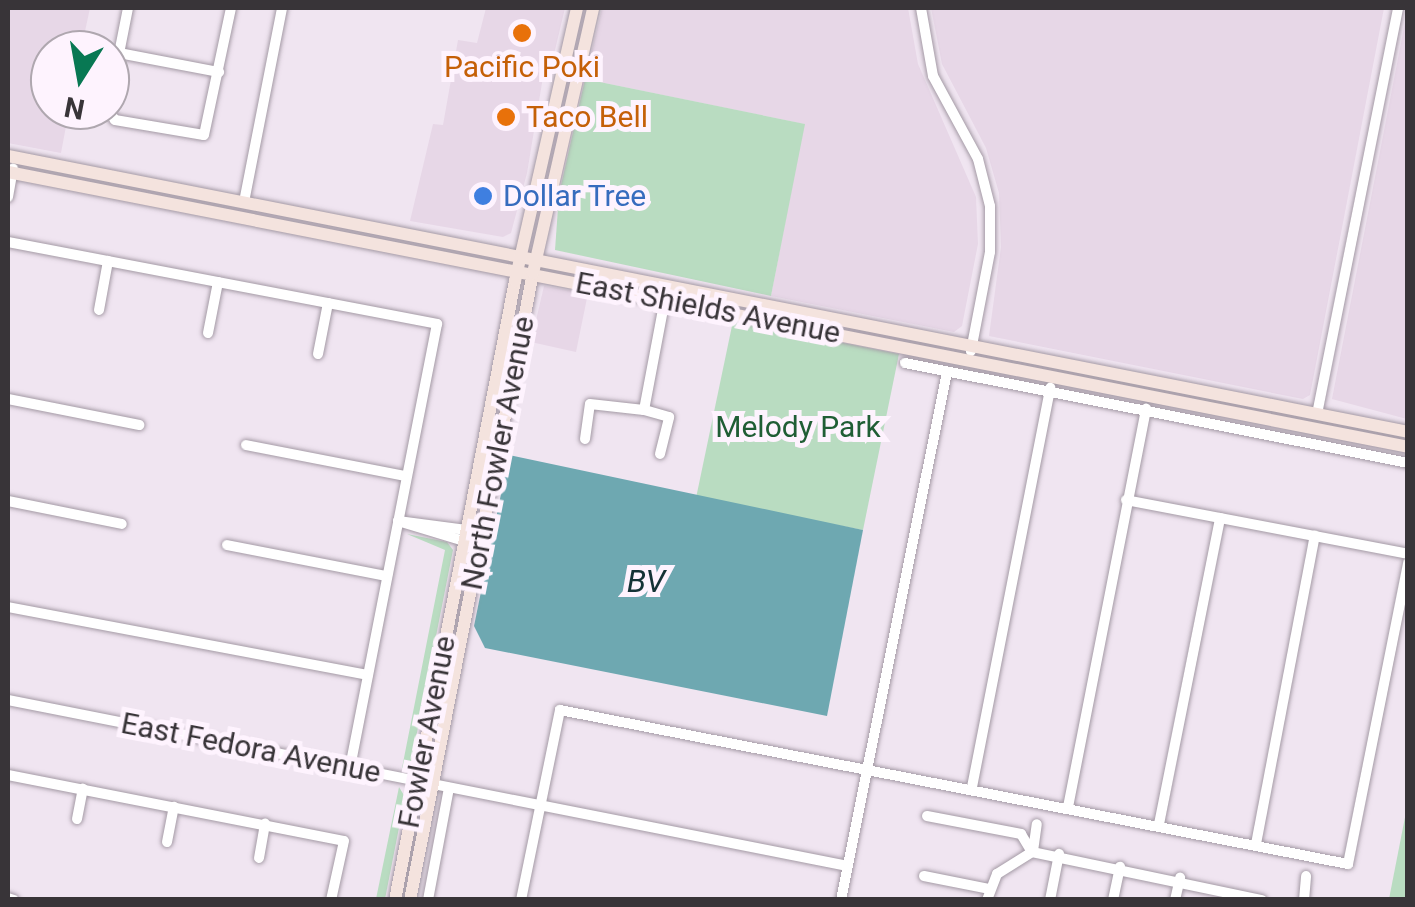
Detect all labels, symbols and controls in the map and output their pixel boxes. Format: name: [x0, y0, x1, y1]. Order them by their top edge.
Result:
marker: Pacific Poki: [511, 22, 533, 44]
north arrow: [30, 30, 130, 130]
place label: Pacific Poki: [444, 49, 600, 85]
text: N: [62, 90, 87, 126]
place label: Taco Bell: [526, 99, 648, 135]
marker: Taco Bell: [495, 106, 517, 128]
place label: Dollar Tree: [503, 178, 647, 214]
marker: Dollar Tree: [472, 185, 494, 207]
street label: East Shields Avenue: [573, 265, 843, 351]
street label: North Fowler Avenue: [454, 313, 542, 593]
park label: Melody Park: [715, 409, 881, 445]
water label: BV: [627, 562, 665, 600]
street label: Fowler Avenue: [391, 633, 463, 831]
street label: East Fedora Avenue: [118, 705, 384, 791]

